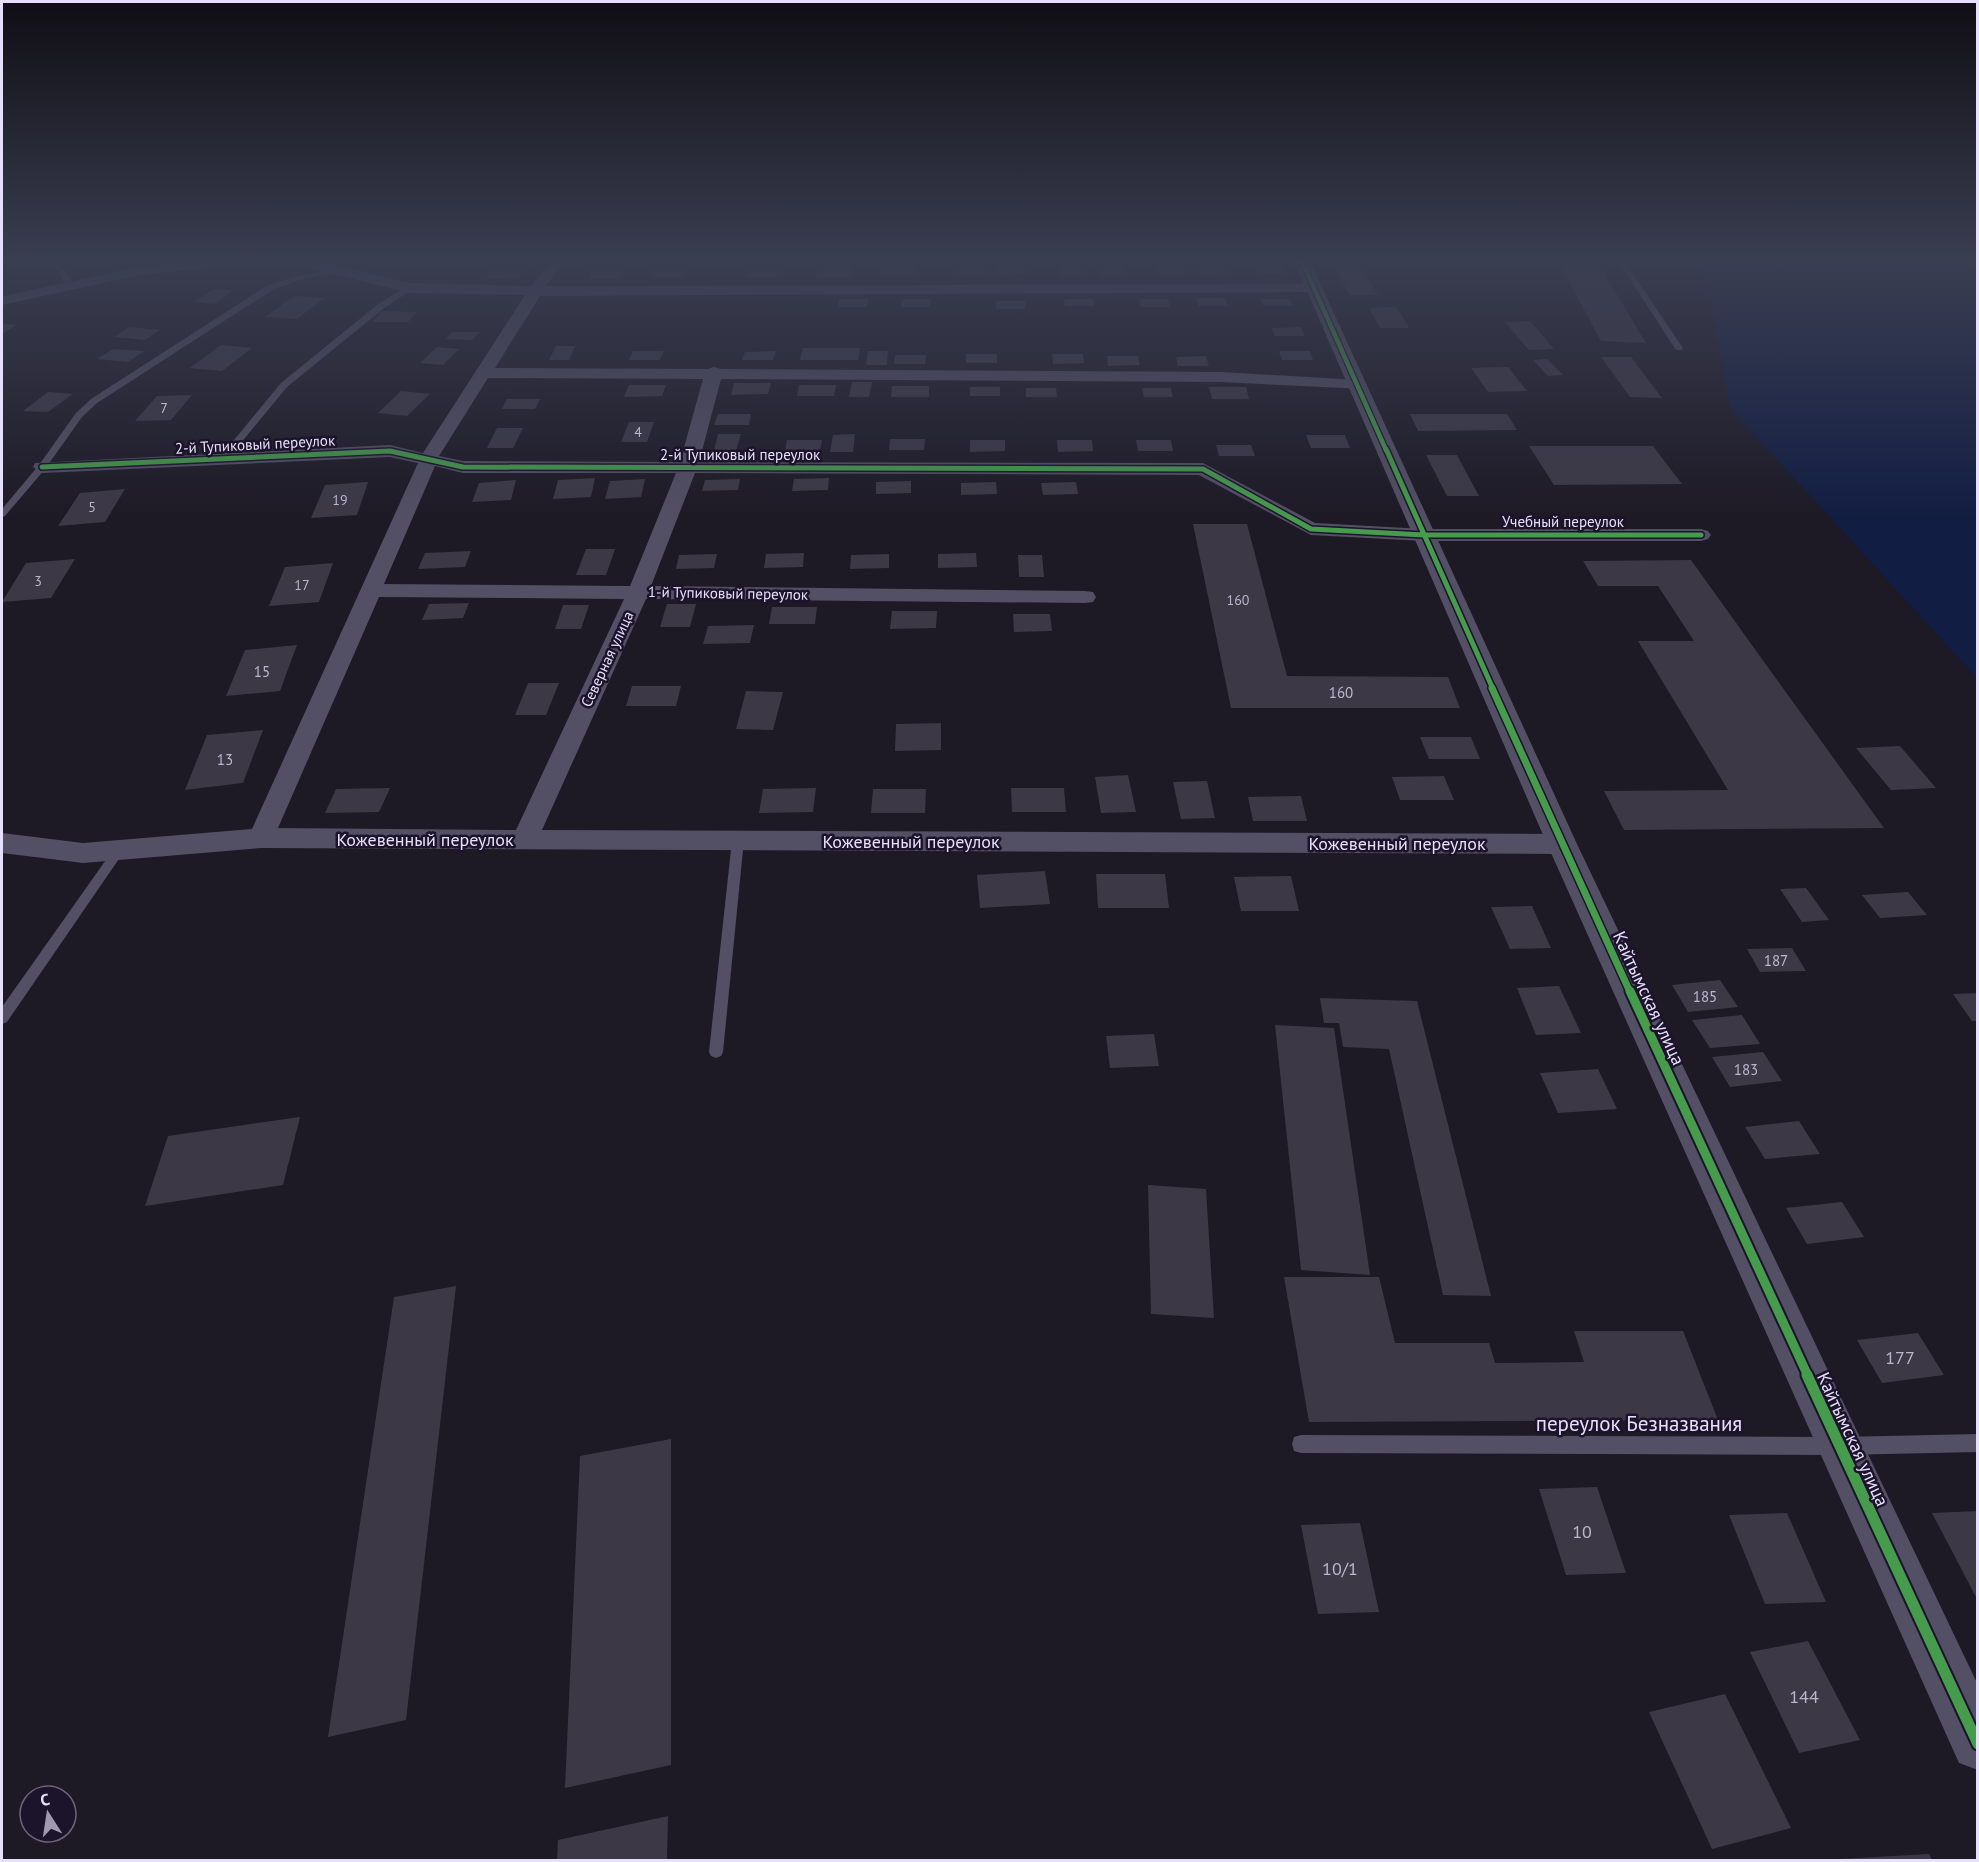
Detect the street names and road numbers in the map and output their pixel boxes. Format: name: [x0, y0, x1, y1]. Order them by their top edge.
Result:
street label: 2-й Тупиковый переулок: [175, 430, 336, 458]
street label: 2-й Тупиковый переулок: [660, 445, 821, 464]
street label: Учебный переулок: [1502, 512, 1625, 531]
street label: 1-й Тупиковый переулок: [648, 582, 809, 604]
street label: Северная улица: [576, 608, 638, 710]
street label: Кожевенный переулок: [336, 828, 514, 851]
street label: Кожевенный переулок: [822, 830, 1000, 853]
street label: Кожевенный переулок: [1308, 832, 1486, 855]
street label: Кайтымская улица: [1608, 927, 1690, 1069]
street label: Кайтымская улица: [1812, 1368, 1894, 1510]
street label: переулок Безназвания: [1536, 1410, 1742, 1437]

